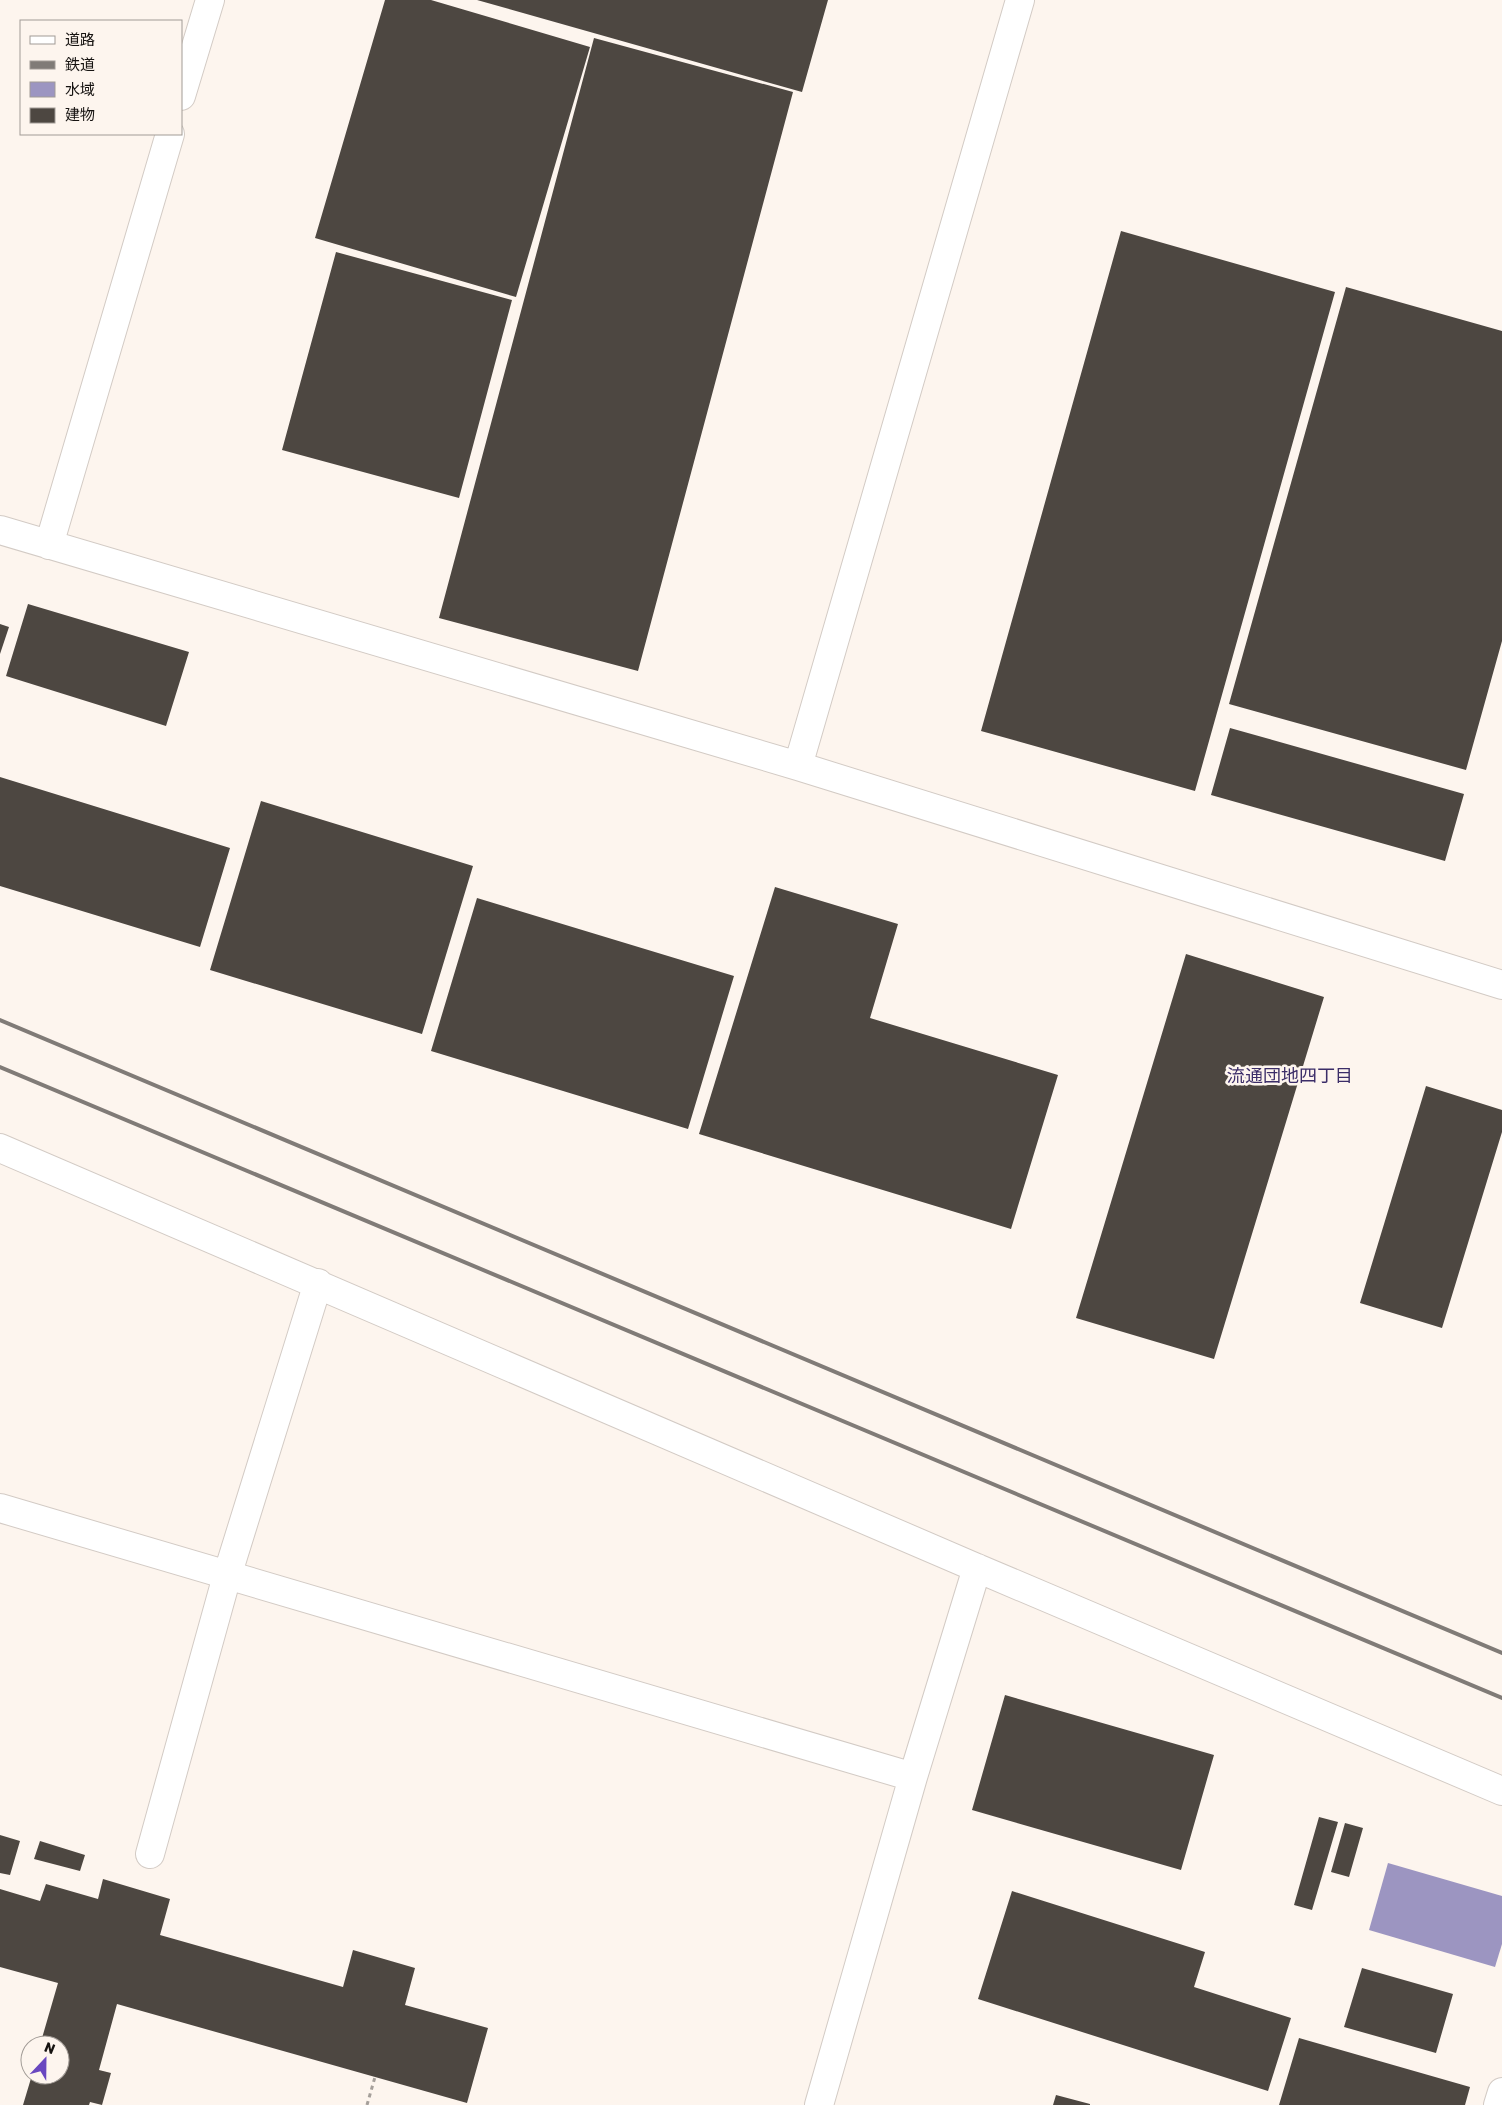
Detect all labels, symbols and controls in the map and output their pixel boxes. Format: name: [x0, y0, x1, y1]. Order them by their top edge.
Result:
legend: [20, 20, 182, 135]
text: 道路: [65, 31, 95, 49]
text: 鉄道: [65, 56, 95, 74]
text: 水域: [65, 81, 95, 99]
text: 建物: [65, 106, 95, 124]
district label: 流通団地四丁目: [1227, 1065, 1353, 1087]
north arrow: [20, 2035, 70, 2085]
text: N: [42, 2039, 58, 2058]

